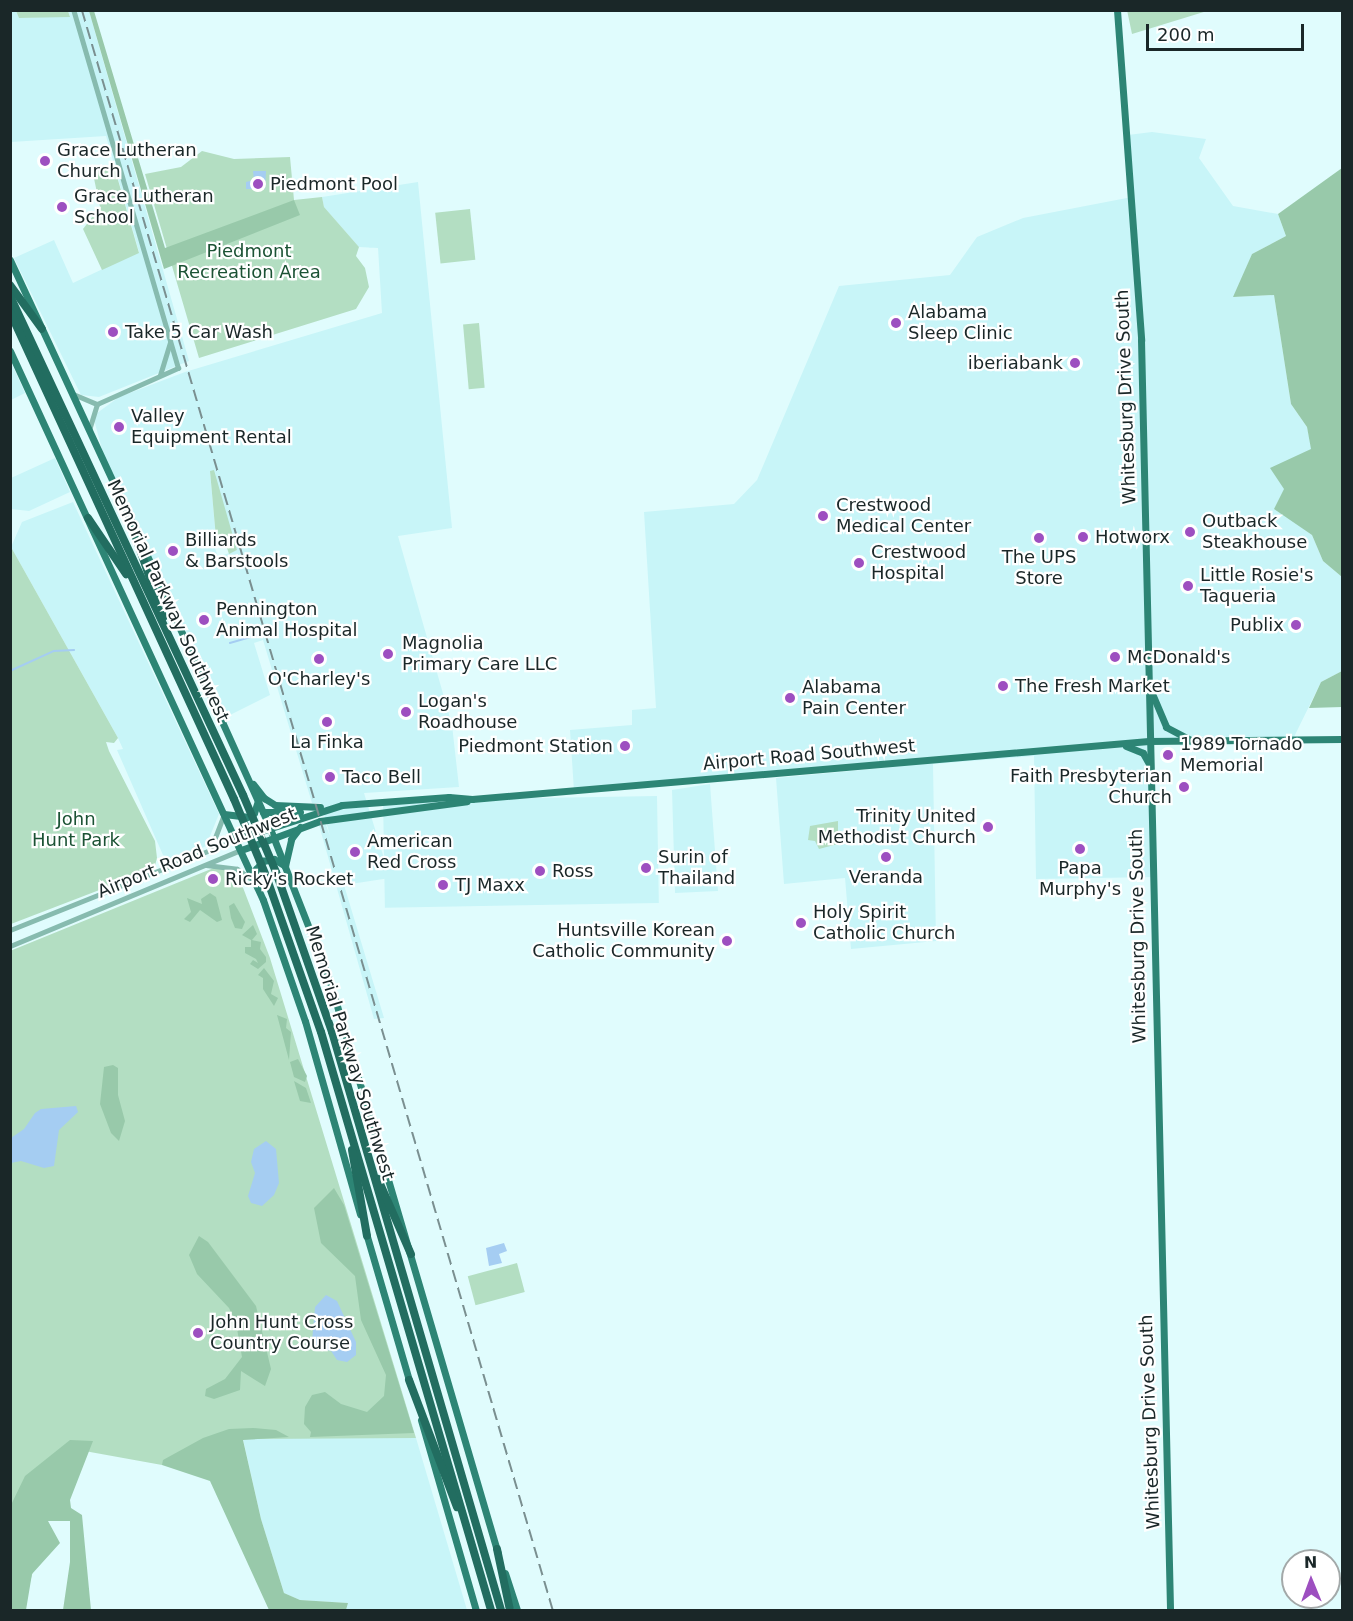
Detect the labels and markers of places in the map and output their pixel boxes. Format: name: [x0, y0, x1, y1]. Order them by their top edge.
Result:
place label: Grace Lutheran Church: [57, 140, 197, 182]
marker: Grace Lutheran Church: [38, 154, 52, 168]
place label: Piedmont Pool: [270, 173, 398, 195]
marker: Piedmont Pool: [251, 177, 265, 191]
place label: Grace Lutheran School: [74, 186, 214, 228]
marker: Grace Lutheran School: [55, 200, 69, 214]
place label: Alabama Sleep Clinic: [908, 302, 1013, 344]
marker: Alabama Sleep Clinic: [889, 316, 903, 330]
place label: Take 5 Car Wash: [125, 321, 273, 343]
marker: Take 5 Car Wash: [106, 325, 120, 339]
place label: iberiabank: [968, 352, 1063, 374]
marker: iberiabank: [1068, 356, 1082, 370]
place label: Valley Equipment Rental: [131, 406, 292, 448]
marker: Valley Equipment Rental: [112, 420, 126, 434]
place label: Crestwood Medical Center: [836, 495, 971, 538]
marker: Crestwood Medical Center: [814, 507, 832, 525]
place label: Outback Steakhouse: [1202, 511, 1307, 554]
marker: Outback Steakhouse: [1183, 525, 1197, 539]
place label: Hotworx: [1095, 526, 1170, 548]
place label: Billiards & Barstools: [185, 530, 288, 572]
marker: Hotworx: [1076, 530, 1090, 544]
marker: The UPS Store: [1032, 531, 1046, 545]
place label: Crestwood Hospital: [871, 542, 966, 584]
marker: Billiards & Barstools: [166, 544, 180, 558]
place label: The UPS Store: [1002, 547, 1076, 590]
marker: Crestwood Hospital: [852, 556, 866, 570]
place label: Little Rosie's Taqueria: [1200, 565, 1313, 608]
marker: Little Rosie's Taqueria: [1181, 579, 1195, 593]
place label: Pennington Animal Hospital: [216, 599, 357, 642]
marker: Pennington Animal Hospital: [197, 613, 211, 627]
place label: Publix: [1230, 614, 1284, 636]
marker: Publix: [1289, 618, 1303, 632]
place label: Magnolia Primary Care LLC: [402, 633, 557, 676]
marker: Magnolia Primary Care LLC: [379, 645, 397, 663]
place label: McDonald's: [1127, 646, 1230, 668]
marker: McDonald's: [1108, 650, 1122, 664]
marker: O'Charley's: [312, 652, 326, 666]
place label: O'Charley's: [268, 668, 370, 690]
place label: The Fresh Market: [1015, 675, 1170, 697]
place label: Alabama Pain Center: [802, 677, 906, 720]
marker: The Fresh Market: [996, 679, 1010, 693]
place label: Logan's Roadhouse: [418, 691, 517, 734]
marker: Alabama Pain Center: [783, 691, 797, 705]
marker: Logan's Roadhouse: [399, 705, 413, 719]
marker: La Finka: [320, 715, 334, 729]
place label: La Finka: [290, 731, 364, 753]
place label: 1989 Tornado Memorial: [1180, 734, 1302, 777]
place label: Piedmont Station: [458, 735, 613, 757]
marker: Piedmont Station: [618, 739, 632, 753]
marker: 1989 Tornado Memorial: [1161, 748, 1175, 762]
place label: Taco Bell: [342, 766, 421, 788]
place label: Faith Presbyterian Church: [1010, 766, 1172, 808]
marker: Taco Bell: [323, 770, 337, 784]
marker: Faith Presbyterian Church: [1177, 780, 1191, 794]
place label: Trinity United Methodist Church: [818, 806, 976, 848]
marker: Trinity United Methodist Church: [981, 820, 995, 834]
place label: American Red Cross: [367, 831, 456, 874]
marker: Papa Murphy's: [1073, 842, 1087, 856]
marker: American Red Cross: [348, 845, 362, 859]
place label: Surin of Thailand: [658, 847, 735, 890]
marker: Veranda: [879, 850, 893, 864]
place label: Papa Murphy's: [1039, 858, 1121, 900]
place label: Ross: [552, 860, 593, 882]
marker: Surin of Thailand: [639, 861, 653, 875]
marker: Ross: [533, 864, 547, 878]
place label: Veranda: [849, 866, 923, 888]
place label: Ricky's Rocket: [225, 868, 353, 890]
marker: Ricky's Rocket: [206, 872, 220, 886]
place label: TJ Maxx: [455, 874, 525, 896]
marker: TJ Maxx: [436, 878, 450, 892]
place label: Holy Spirit Catholic Church: [813, 902, 955, 944]
marker: Holy Spirit Catholic Church: [794, 916, 808, 930]
place label: Huntsville Korean Catholic Community: [532, 920, 715, 962]
marker: Huntsville Korean Catholic Community: [720, 934, 734, 948]
place label: John Hunt Cross Country Course: [210, 1312, 353, 1354]
marker: John Hunt Cross Country Course: [191, 1326, 205, 1340]

